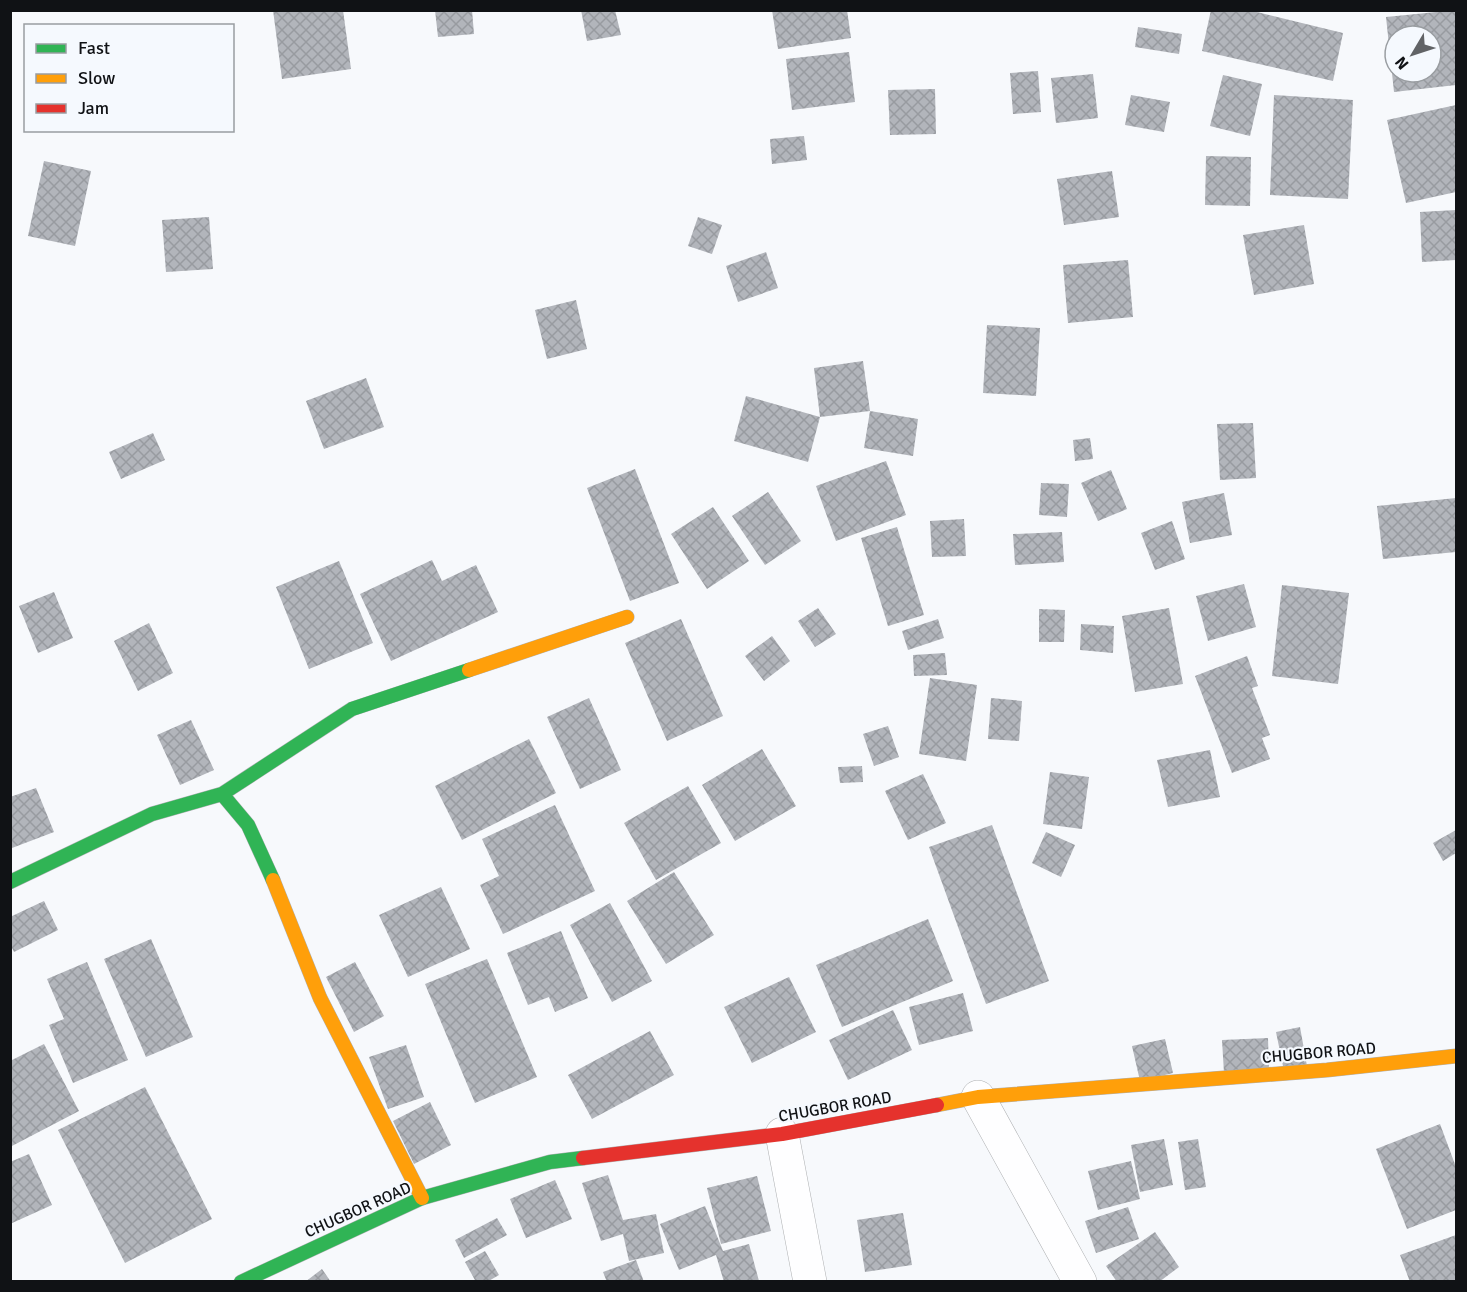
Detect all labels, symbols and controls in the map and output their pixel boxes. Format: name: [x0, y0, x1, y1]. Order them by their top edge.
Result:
legend: [24, 24, 234, 132]
north arrow: [1383, 24, 1443, 84]
text: Fast: [78, 37, 110, 59]
text: N: [1391, 52, 1413, 73]
text: Slow: [78, 67, 115, 89]
text: Jam: [78, 97, 109, 119]
street label: CHUGBOR ROAD: [1261, 1038, 1377, 1068]
street label: CHUGBOR ROAD: [777, 1087, 893, 1127]
street label: CHUGBOR ROAD: [302, 1178, 414, 1242]

